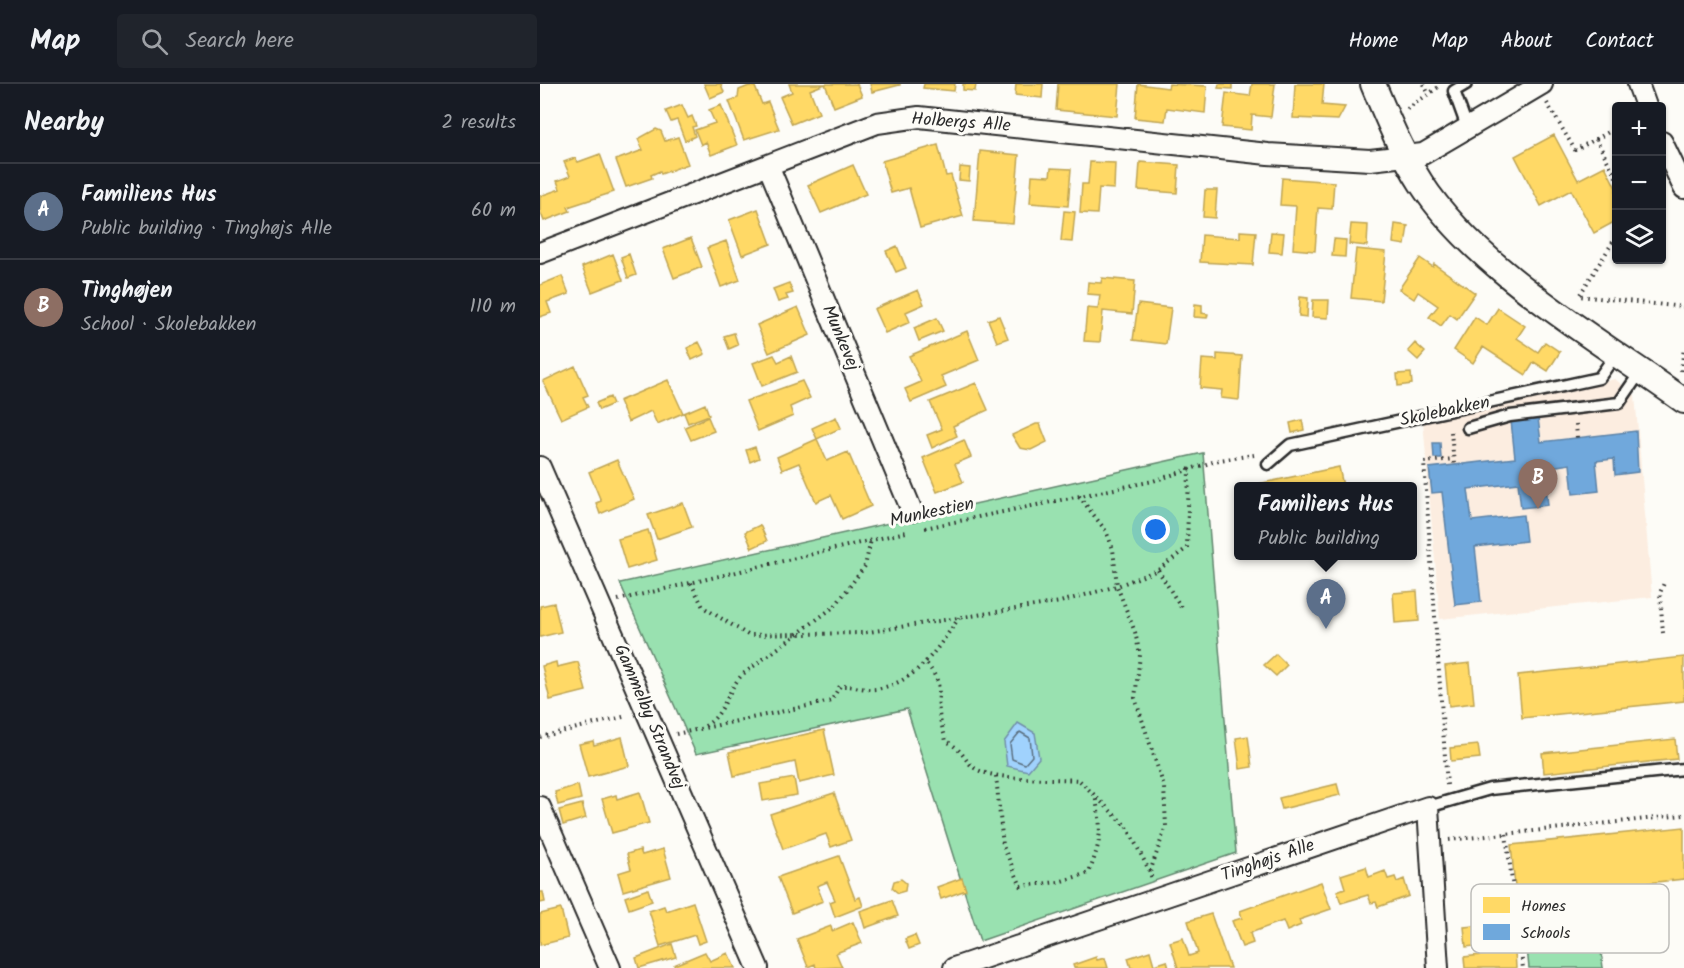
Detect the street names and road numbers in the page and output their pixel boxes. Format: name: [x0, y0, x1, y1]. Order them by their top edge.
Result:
street label: Holbergs Alle: [910, 105, 1012, 141]
street label: Munkevej: [813, 300, 867, 377]
street label: Skolebakken: [1397, 388, 1493, 436]
street label: Munkestien: [887, 490, 977, 536]
street label: Gammelby Strandvej: [605, 640, 693, 796]
street label: Tinghøjs Alle: [1217, 831, 1319, 891]

